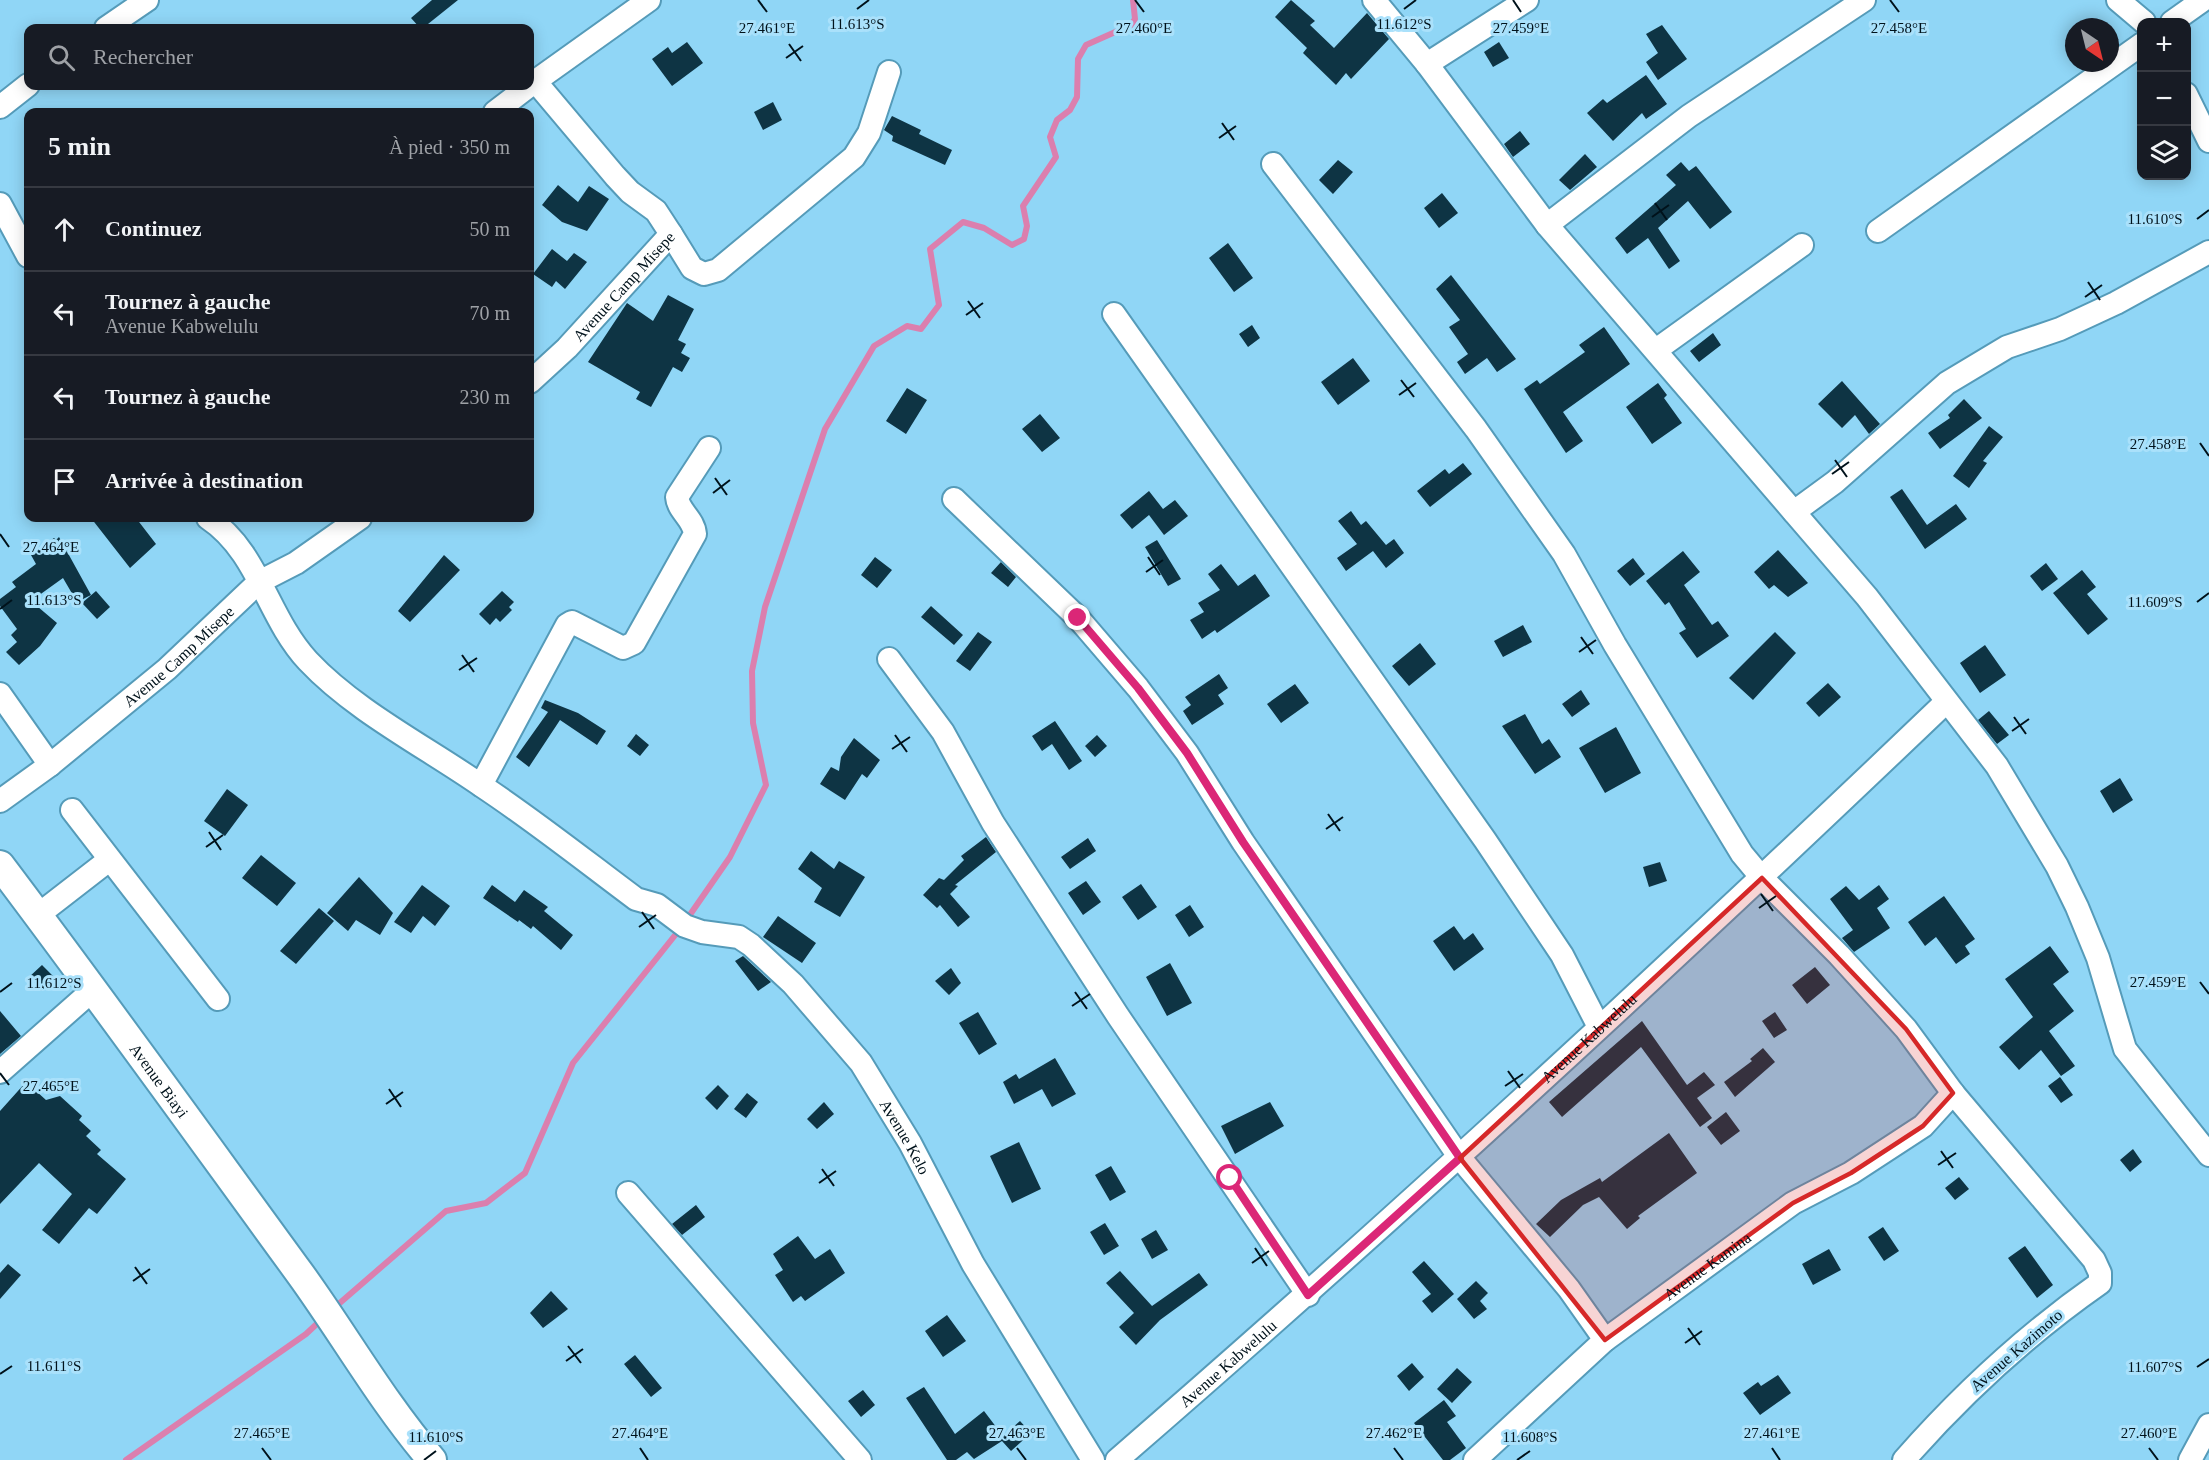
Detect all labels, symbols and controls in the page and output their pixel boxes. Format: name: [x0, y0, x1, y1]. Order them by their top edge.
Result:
text: 11.613°S: [829, 16, 885, 32]
text: 11.612°S: [1376, 16, 1432, 32]
north arrow: [2065, 18, 2119, 72]
map controls: [2137, 18, 2191, 180]
button: +: [2137, 18, 2191, 72]
text: 27.461°E: [739, 20, 795, 36]
text: 27.460°E: [1116, 20, 1172, 36]
text: 27.459°E: [1493, 20, 1549, 36]
text: 27.458°E: [1871, 20, 1927, 36]
search box: [24, 24, 534, 90]
icon: search: [45, 41, 78, 74]
text: Rechercher: [93, 44, 193, 69]
button: −: [2137, 72, 2191, 126]
button: layers: [2137, 126, 2191, 180]
text: 5 min: [48, 132, 111, 161]
text: À pied · 350 m: [389, 136, 510, 158]
text: 11.610°S: [2127, 211, 2183, 227]
icon: ahead: [48, 213, 81, 246]
text: Continuez: [105, 216, 202, 241]
text: 50 m: [469, 218, 510, 240]
street label: Avenue Camp Misepe: [570, 228, 678, 345]
text: Tournez à gauche: [105, 289, 270, 314]
icon: left: [48, 297, 81, 330]
text: 70 m: [469, 302, 510, 324]
text: Avenue Kabwelulu: [105, 315, 258, 337]
icon: left: [48, 381, 81, 414]
text: Tournez à gauche: [105, 384, 270, 409]
text: 230 m: [459, 386, 510, 408]
text: 27.458°E: [2130, 436, 2186, 452]
icon: arrive: [48, 465, 81, 498]
text: Arrivée à destination: [105, 468, 303, 493]
text: 27.464°E: [23, 539, 79, 555]
text: 11.613°S: [26, 592, 82, 608]
text: 11.609°S: [2127, 594, 2183, 610]
street label: Avenue Camp Misepe: [120, 603, 237, 710]
route end: [1064, 604, 1090, 630]
text: 27.459°E: [2130, 974, 2186, 990]
text: 11.612°S: [26, 975, 82, 991]
street label: Avenue Kabwelulu: [1538, 990, 1640, 1086]
street label: Avenue Biayi: [126, 1040, 192, 1121]
text: 27.465°E: [23, 1078, 79, 1094]
street label: Avenue Kelo: [876, 1096, 933, 1177]
route start: [1216, 1164, 1242, 1190]
street label: Avenue Kamina: [1660, 1229, 1754, 1303]
street label: Avenue Kazimoto: [1967, 1306, 2066, 1395]
street label: Avenue Kabwelulu: [1176, 1317, 1280, 1411]
text: 11.611°S: [27, 1358, 81, 1374]
text: 11.607°S: [2127, 1359, 2183, 1375]
text: 27.465°E: [234, 1425, 290, 1441]
text: 27.464°E: [612, 1425, 668, 1441]
text: 27.463°E: [989, 1425, 1045, 1441]
text: 27.462°E: [1366, 1425, 1422, 1441]
text: 27.461°E: [1744, 1425, 1800, 1441]
text: 27.460°E: [2121, 1425, 2177, 1441]
text: 11.610°S: [408, 1429, 464, 1445]
text: 11.608°S: [1502, 1429, 1558, 1445]

